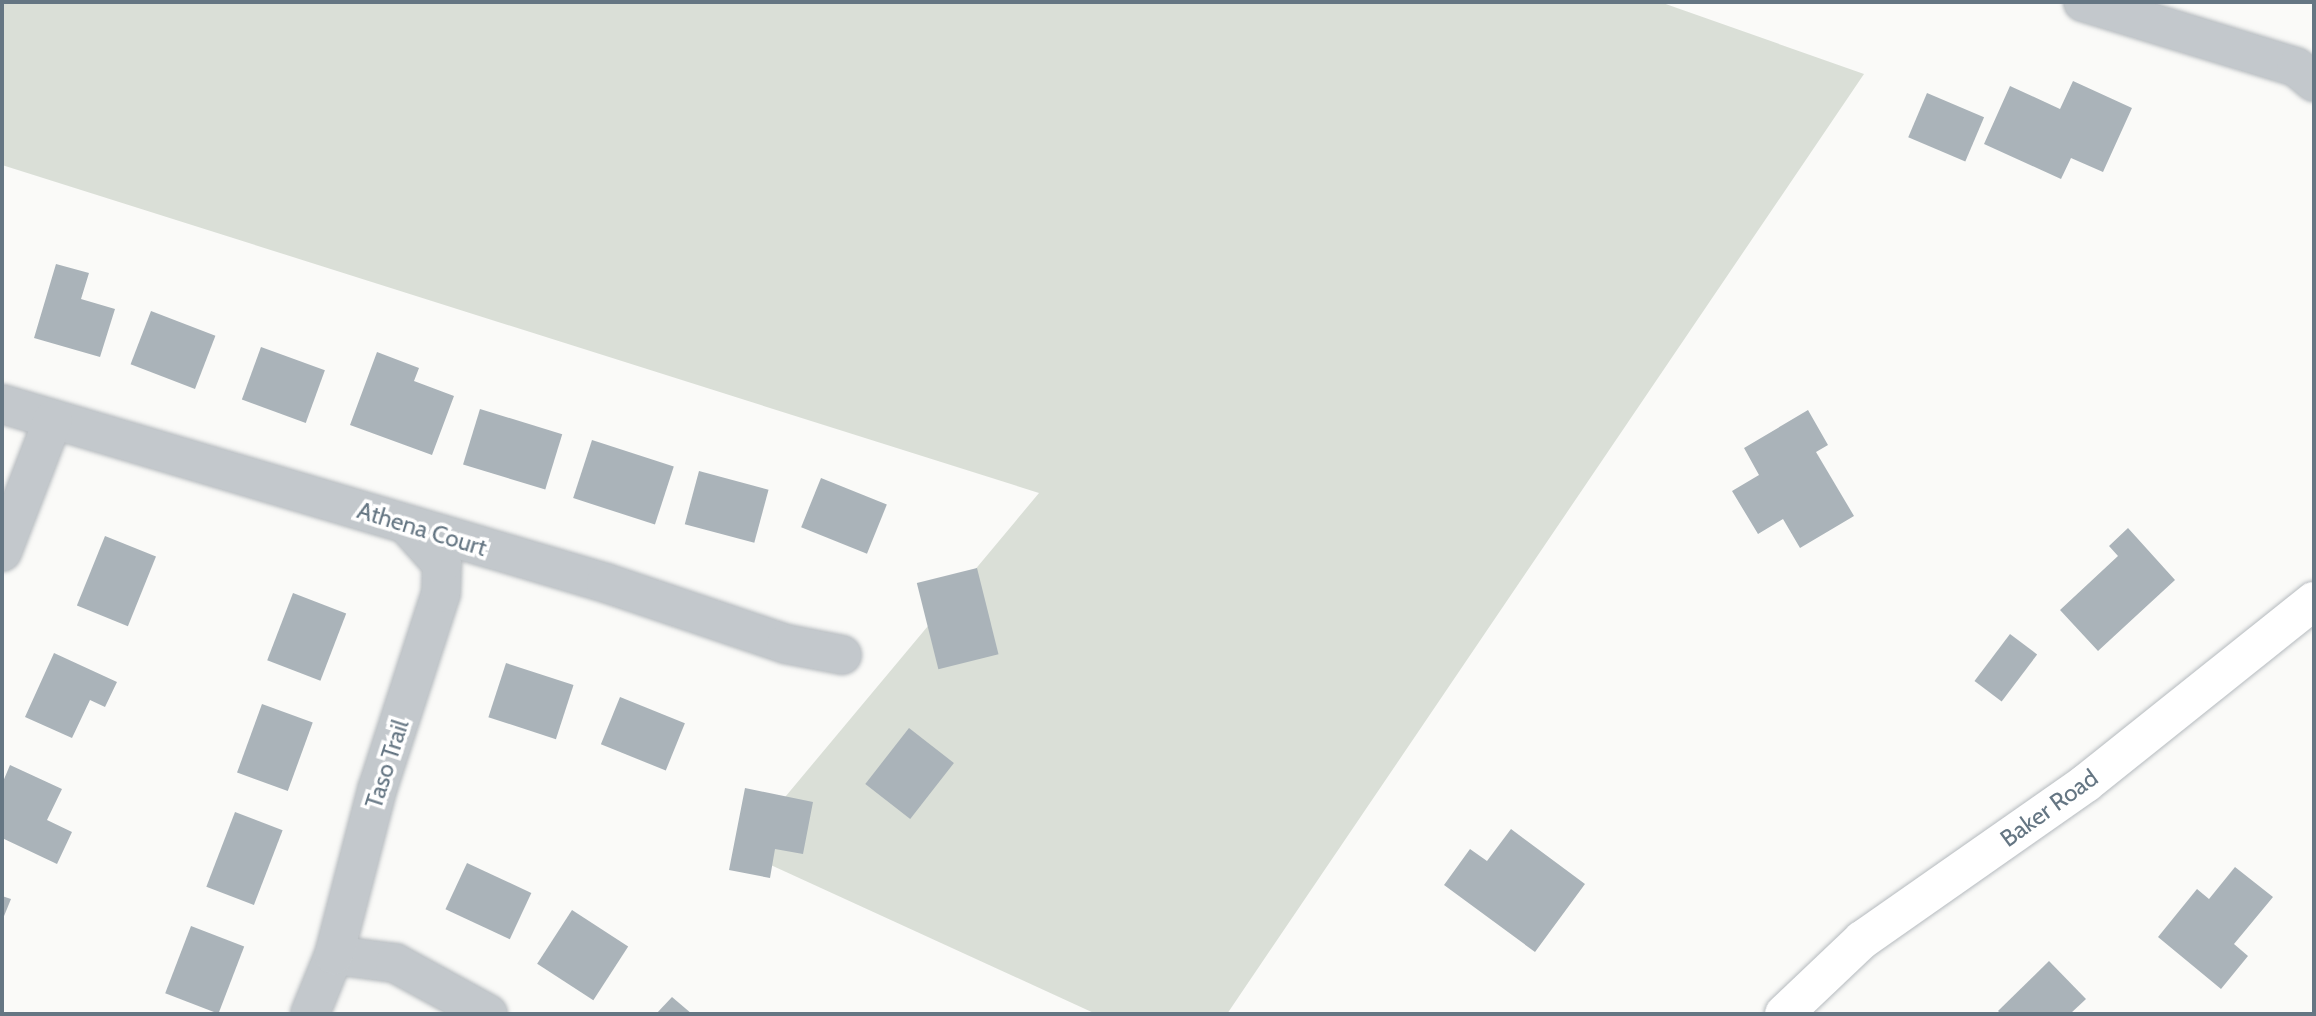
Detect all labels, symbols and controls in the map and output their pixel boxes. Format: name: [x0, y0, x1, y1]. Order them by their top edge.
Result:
street label: Athena Court: [354, 496, 490, 562]
street label: Taso Trail: [359, 716, 415, 812]
street label: Baker Road: [1995, 763, 2103, 853]

